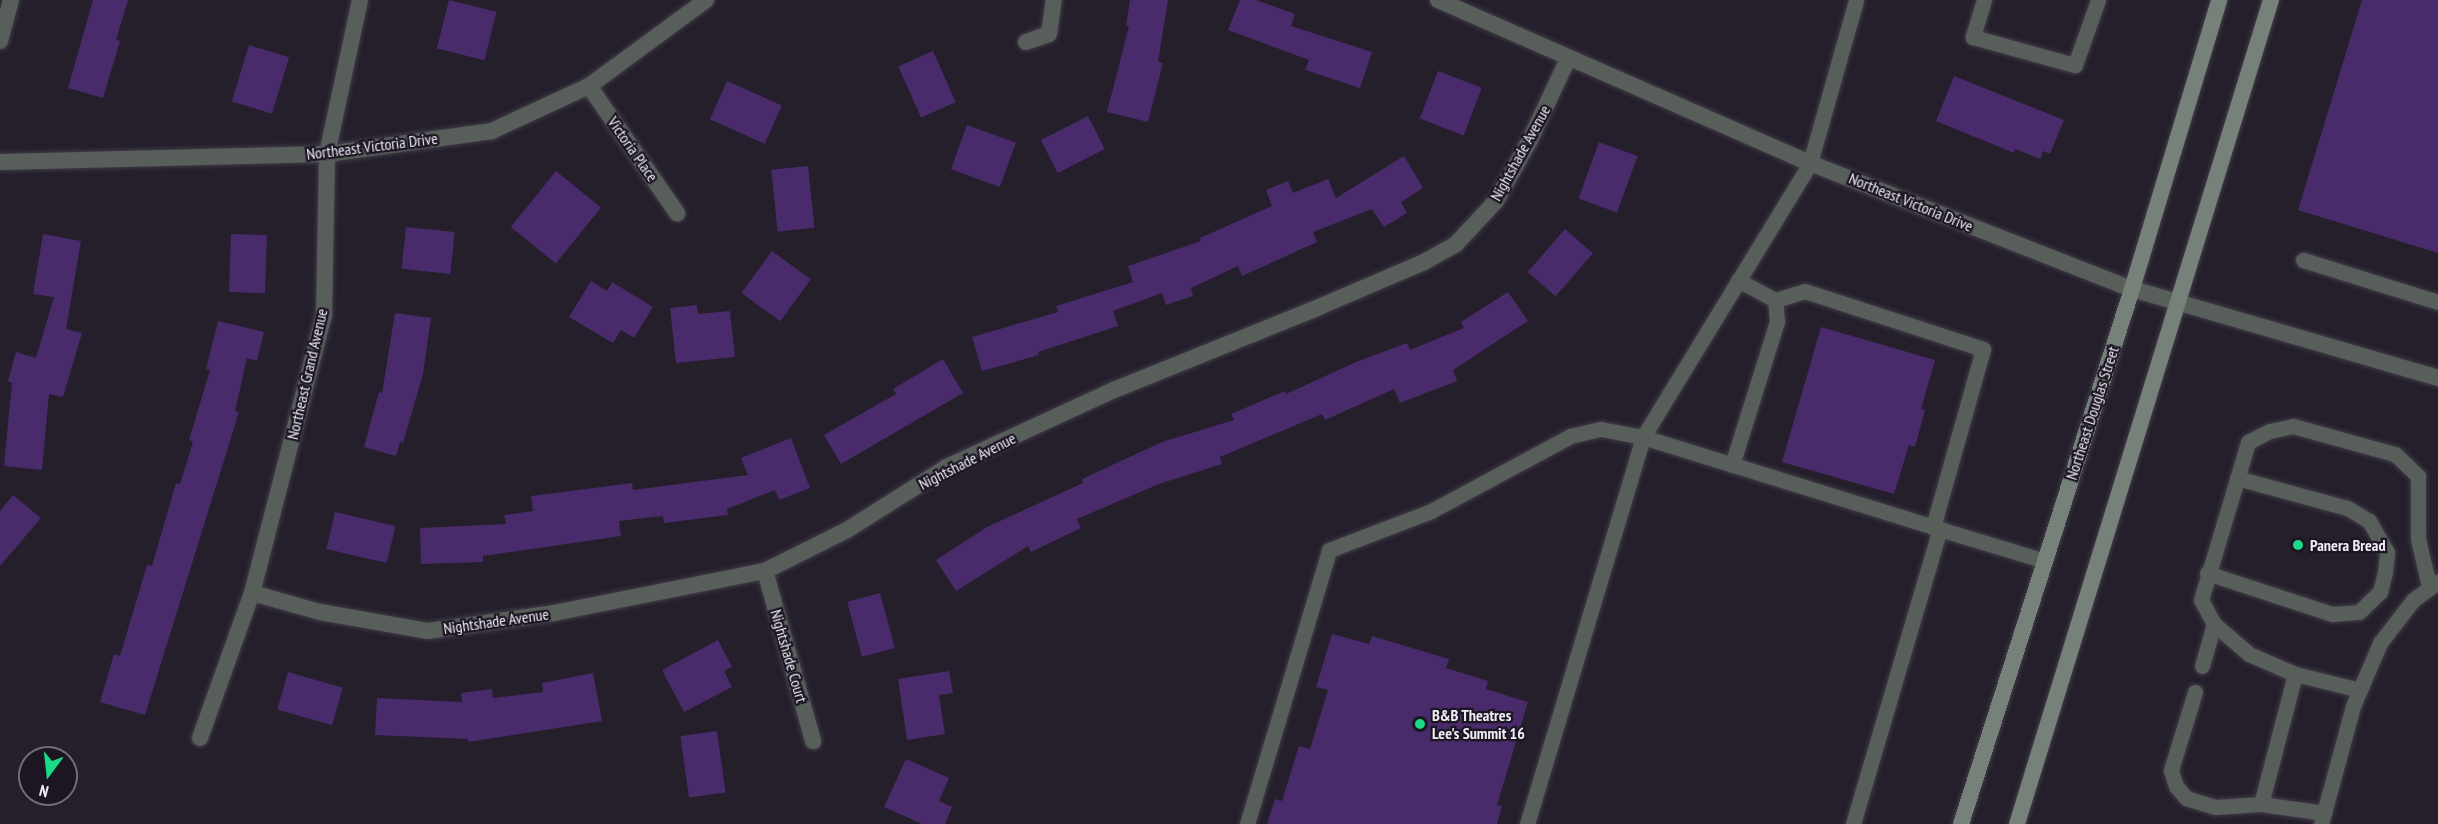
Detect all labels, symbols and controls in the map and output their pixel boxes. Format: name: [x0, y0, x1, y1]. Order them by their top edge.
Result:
street label: Nightshade Avenue: [1486, 102, 1554, 204]
street label: Victoria Place: [604, 113, 662, 185]
street label: Northeast Victoria Drive: [305, 128, 439, 164]
street label: Northeast Victoria Drive: [1846, 168, 1976, 236]
street label: Northeast Grand Avenue: [283, 306, 331, 442]
street label: Northeast Douglas Street: [2061, 344, 2123, 482]
street label: Nightshade Avenue: [915, 428, 1019, 494]
place label: Panera Bread: [2310, 535, 2386, 555]
marker: Panera Bread: [2291, 538, 2305, 552]
street label: Nightshade Avenue: [442, 604, 550, 638]
street label: Nightshade Court: [767, 607, 811, 705]
place label: B&B Theatres Lee's Summit 16: [1432, 705, 1525, 743]
marker: B&B Theatres Lee's Summit 16: [1413, 717, 1427, 731]
north arrow: [18, 746, 78, 806]
text: N: [37, 781, 51, 802]

